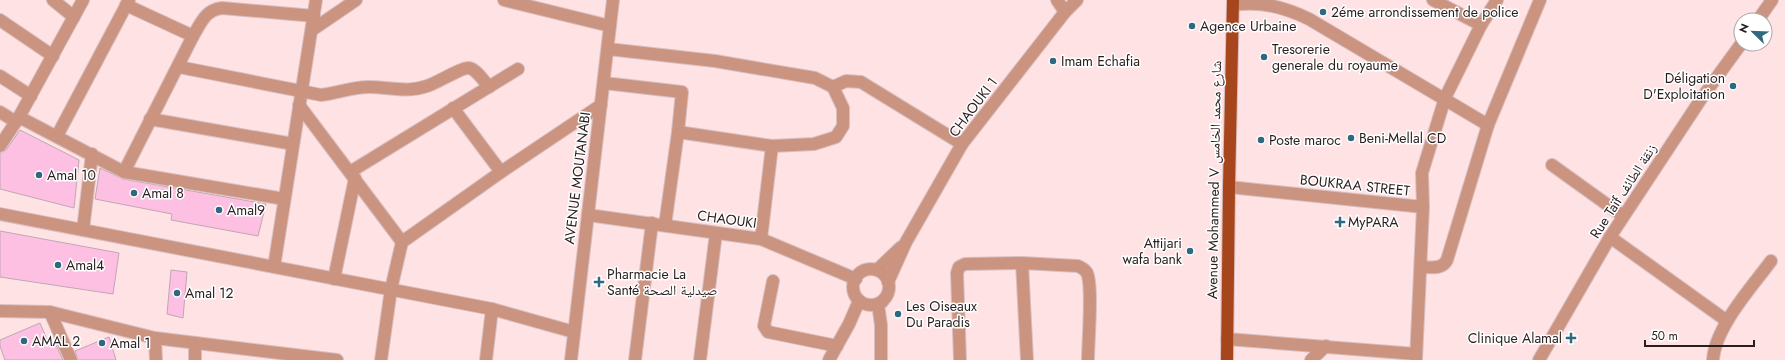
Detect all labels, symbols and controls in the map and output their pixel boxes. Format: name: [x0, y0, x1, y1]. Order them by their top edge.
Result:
place label: 2éme arrondissement de police: [1331, 2, 1519, 22]
marker: 2éme arrondissement de police: [1318, 7, 1328, 17]
north arrow: [1733, 12, 1773, 52]
place label: Agence Urbaine: [1200, 16, 1296, 36]
marker: Agence Urbaine: [1187, 21, 1197, 31]
text: N: [1735, 21, 1753, 35]
place label: Tresorerie generale du royaume: [1272, 39, 1398, 75]
place label: Imam Echafia: [1061, 51, 1140, 71]
marker: Tresorerie generale du royaume: [1259, 52, 1269, 62]
marker: Imam Echafia: [1048, 56, 1058, 66]
street label: Avenue Mohammed V شارع محمد الخامس: [1202, 61, 1226, 299]
place label: Déligation D'Exploitation: [1643, 68, 1725, 104]
street label: CHAOUKI 1: [944, 73, 1002, 141]
marker: Déligation D'Exploitation: [1728, 81, 1738, 91]
street label: AVENUE MOUTANABI: [559, 111, 595, 245]
place label: Beni-Mellal CD: [1359, 128, 1446, 148]
place label: Poste maroc: [1269, 130, 1341, 150]
marker: Beni-Mellal CD: [1346, 133, 1356, 143]
marker: Poste maroc: [1256, 135, 1266, 145]
street label: Rue Taïf زنقة الطائف: [1585, 140, 1661, 242]
place label: Amal 10: [47, 165, 96, 185]
street label: BOUKRAA STREET: [1299, 169, 1411, 201]
marker: Amal 10: [34, 170, 44, 180]
place label: Amal 8: [142, 183, 184, 203]
marker: Amal 8: [129, 188, 139, 198]
place label: Amal9: [227, 200, 265, 220]
marker: Amal9: [214, 205, 224, 215]
street label: CHAOUKI: [696, 205, 758, 233]
place label: MyPARA: [1348, 212, 1399, 232]
marker: MyPARA: [1335, 217, 1345, 227]
place label: Attijari wafa bank: [1123, 233, 1183, 269]
marker: Attijari wafa bank: [1185, 246, 1195, 256]
place label: Amal4: [66, 255, 104, 275]
marker: Amal4: [53, 260, 63, 270]
place label: Pharmacie La Santé صيدلية الصحة: [607, 264, 718, 300]
marker: Pharmacie La Santé صيدلية الصحة: [594, 277, 604, 287]
place label: Amal 12: [185, 283, 234, 303]
marker: Amal 12: [172, 288, 182, 298]
place label: Les Oiseaux Du Paradis: [906, 296, 977, 332]
marker: Les Oiseaux Du Paradis: [893, 309, 903, 319]
scale bar: [1645, 322, 1754, 348]
text: 50 m: [1651, 327, 1678, 345]
place label: Clinique Alamal: [1468, 328, 1562, 348]
place label: AMAL 2: [32, 331, 80, 351]
marker: Clinique Alamal: [1565, 332, 1577, 344]
place label: Amal 1: [110, 333, 151, 353]
marker: AMAL 2: [19, 336, 29, 346]
marker: Amal 1: [97, 338, 107, 348]

